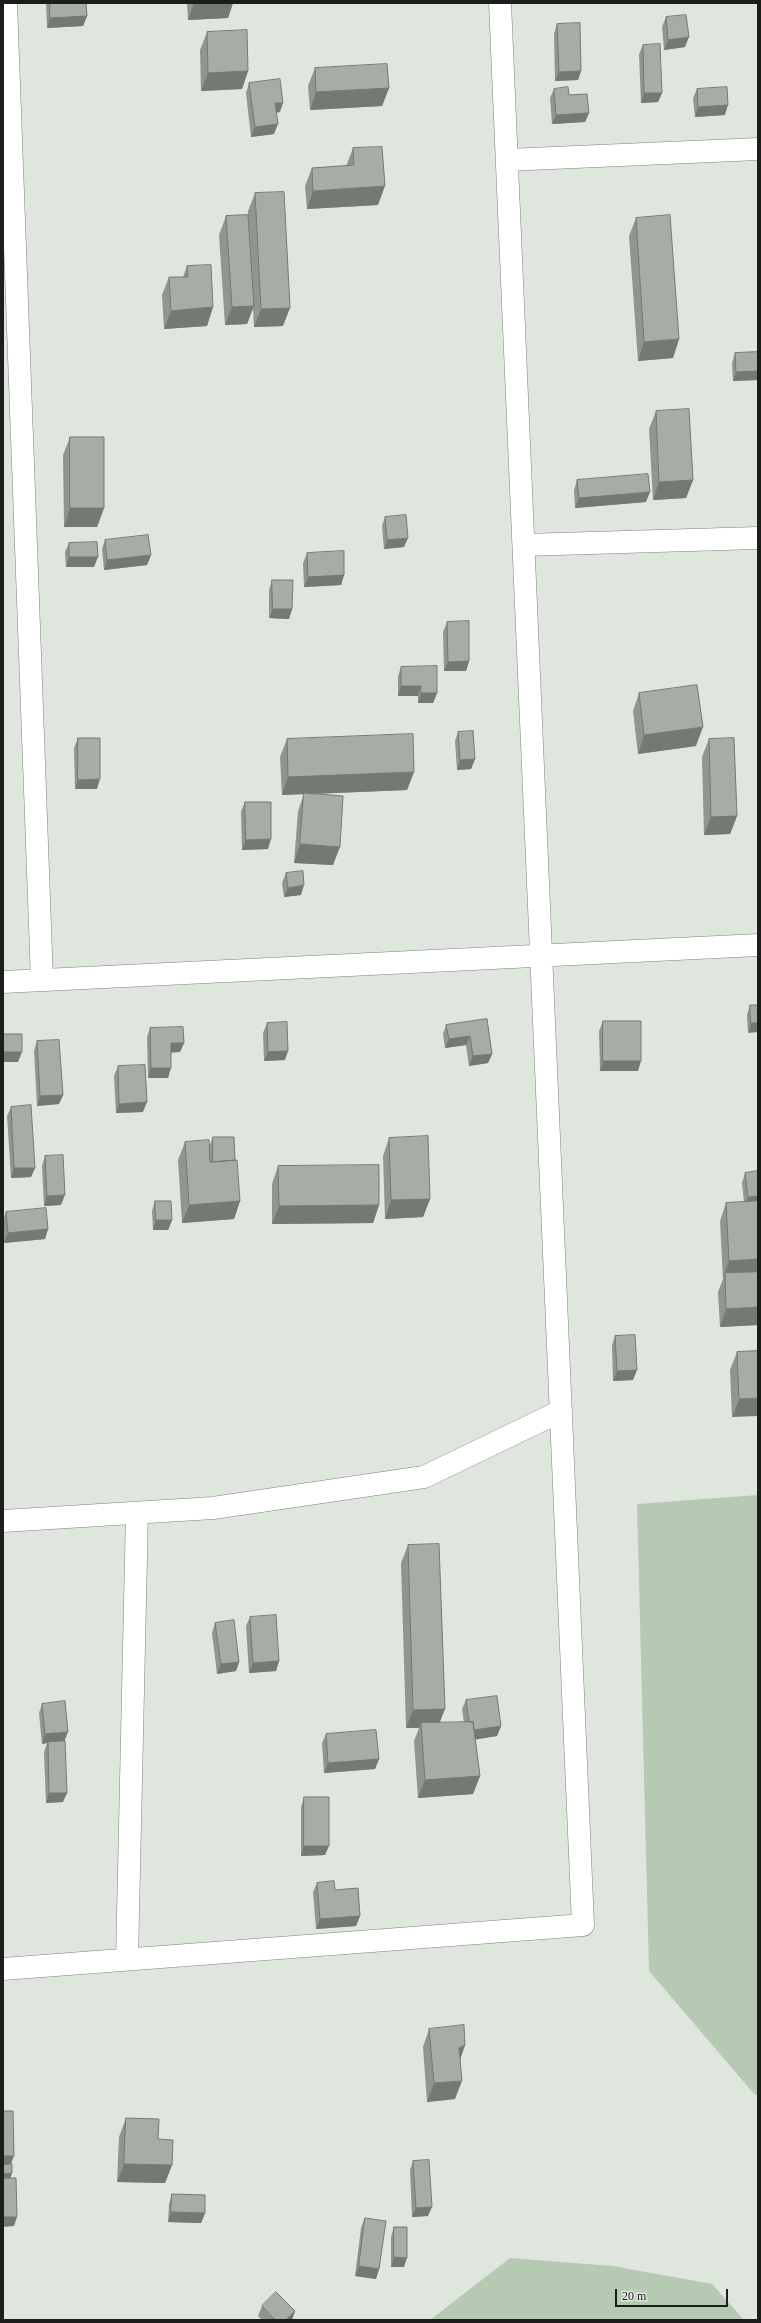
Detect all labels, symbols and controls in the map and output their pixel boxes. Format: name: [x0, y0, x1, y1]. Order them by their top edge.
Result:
scale bar: [617, 2281, 730, 2307]
text: 20 m: [622, 2289, 646, 2303]

